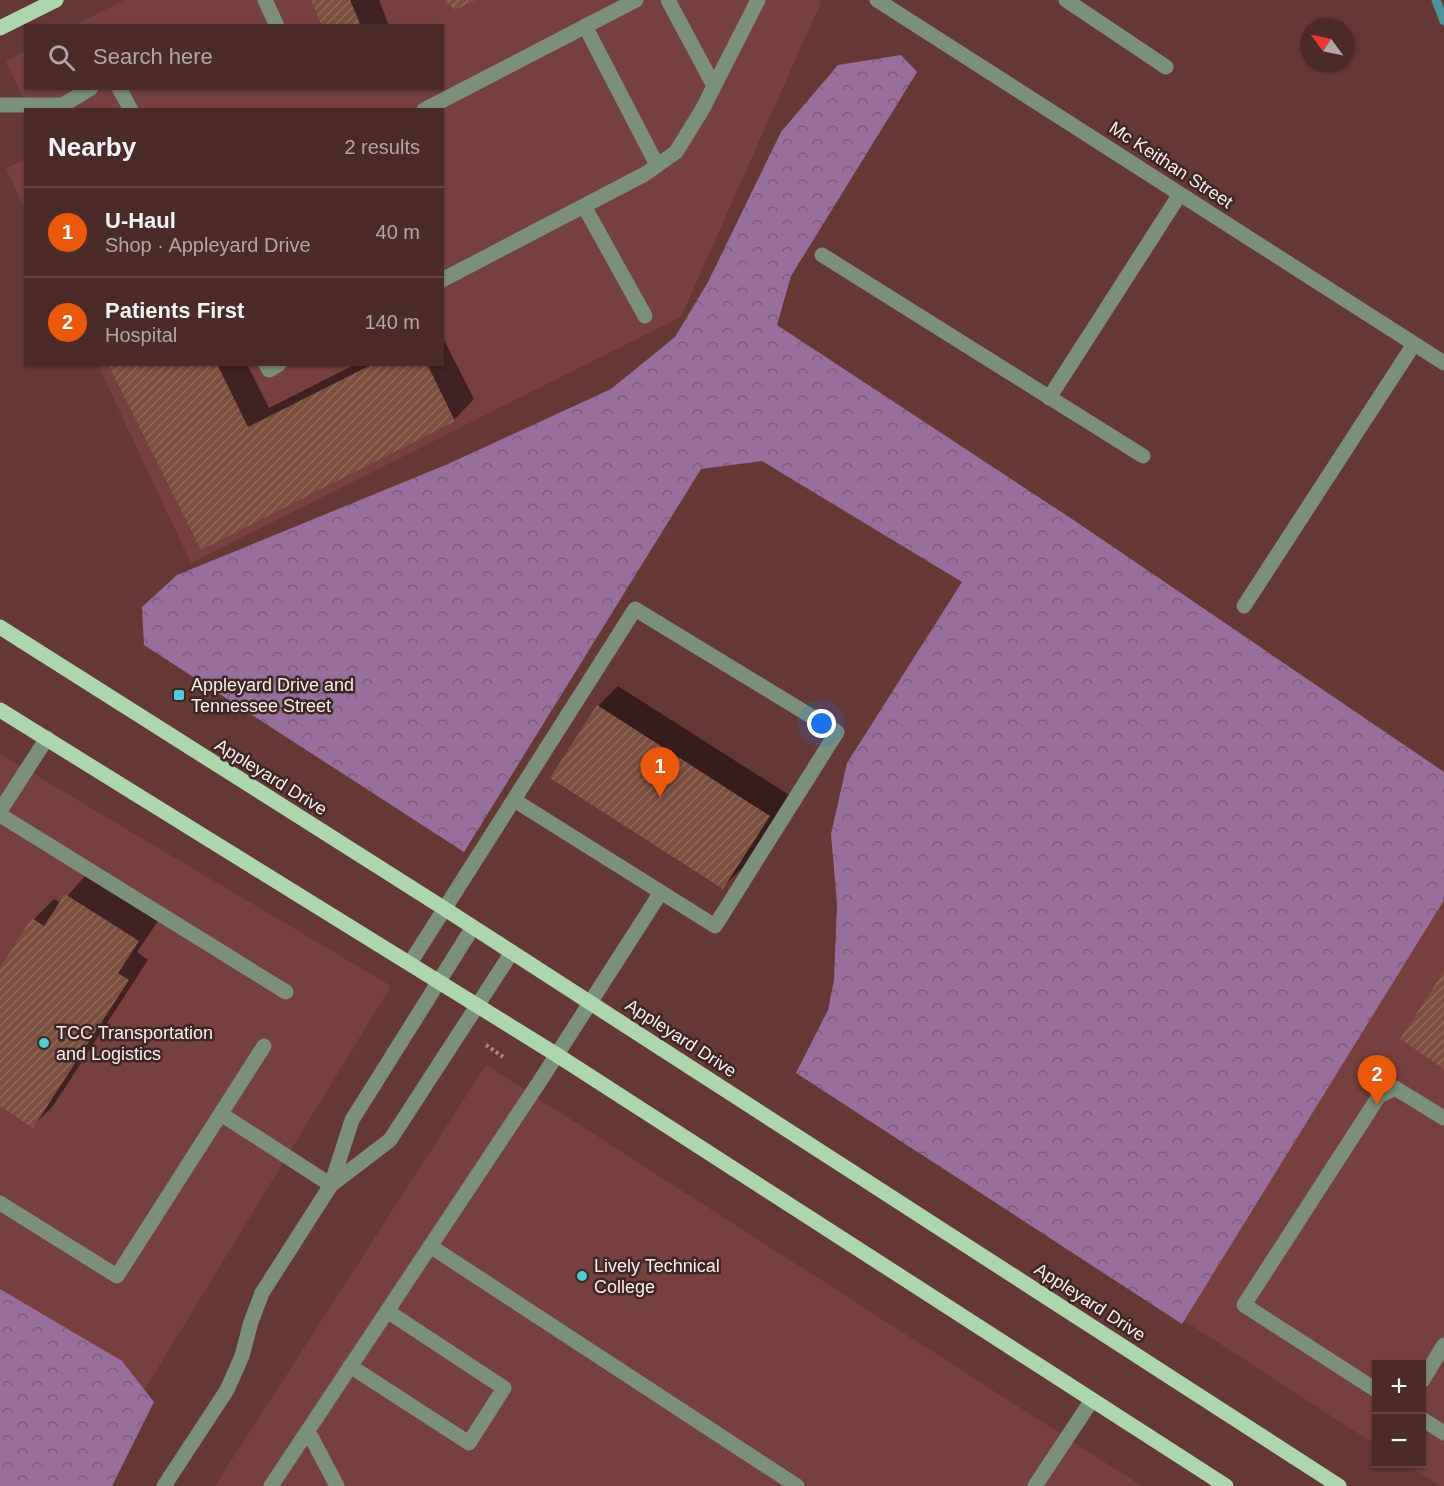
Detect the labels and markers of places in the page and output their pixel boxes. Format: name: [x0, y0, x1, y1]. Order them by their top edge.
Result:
place label: Appleyard Drive and Tennessee Street: [191, 675, 354, 716]
marker: Appleyard Drive and Tennessee Street: [172, 688, 186, 702]
pin: 1: [640, 748, 680, 797]
place label: TCC Transportation and Logistics: [56, 1023, 213, 1064]
marker: TCC Transportation and Logistics: [37, 1036, 51, 1050]
pin: 2: [1358, 1056, 1396, 1105]
place label: Lively Technical College: [594, 1256, 720, 1297]
marker: Lively Technical College: [575, 1269, 589, 1283]

